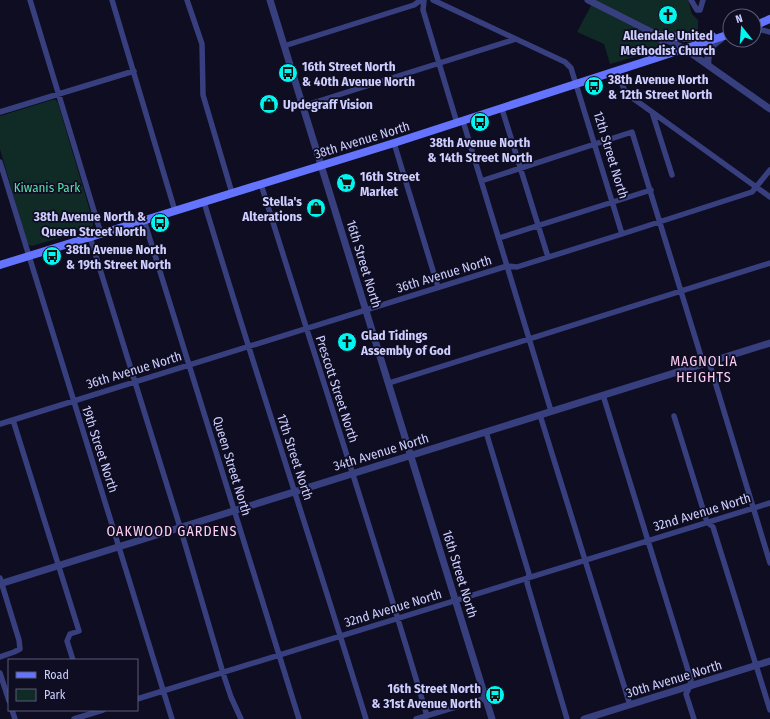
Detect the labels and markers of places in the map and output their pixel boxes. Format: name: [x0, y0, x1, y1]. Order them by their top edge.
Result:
church icon: Allendale United Methodist Church: [657, 4, 679, 26]
place label: Allendale United Methodist Church: [621, 28, 716, 58]
place label: 16th Street North & 40th Avenue North: [302, 59, 415, 89]
bus stop icon: 16th Street North & 40th Avenue North: [277, 62, 299, 84]
place label: 38th Avenue North & 12th Street North: [607, 72, 713, 102]
bus stop icon: 38th Avenue North & 12th Street North: [583, 75, 605, 97]
shop icon: Updegraff Vision: [258, 93, 280, 115]
place label: Updegraff Vision: [283, 97, 373, 112]
bus stop icon: 38th Avenue North & 14th Street North: [469, 111, 491, 133]
place label: 38th Avenue North & 14th Street North: [427, 135, 533, 165]
place label: 16th Street Market: [360, 169, 420, 199]
supermarket icon: 16th Street Market: [335, 172, 357, 194]
place label: Stella's Alterations: [241, 194, 302, 224]
shop icon: Stella's Alterations: [305, 197, 327, 219]
place label: 38th Avenue North & Queen Street North: [33, 209, 146, 239]
bus stop icon: 38th Avenue North & Queen Street North: [149, 212, 171, 234]
place label: 38th Avenue North & 19th Street North: [65, 242, 171, 272]
bus stop icon: 38th Avenue North & 19th Street North: [41, 245, 63, 267]
place label: Glad Tidings Assembly of God: [360, 328, 451, 358]
church icon: Glad Tidings Assembly of God: [336, 331, 358, 353]
place label: 16th Street North & 31st Avenue North: [372, 681, 481, 711]
bus stop icon: 16th Street North & 31st Avenue North: [484, 684, 506, 706]

